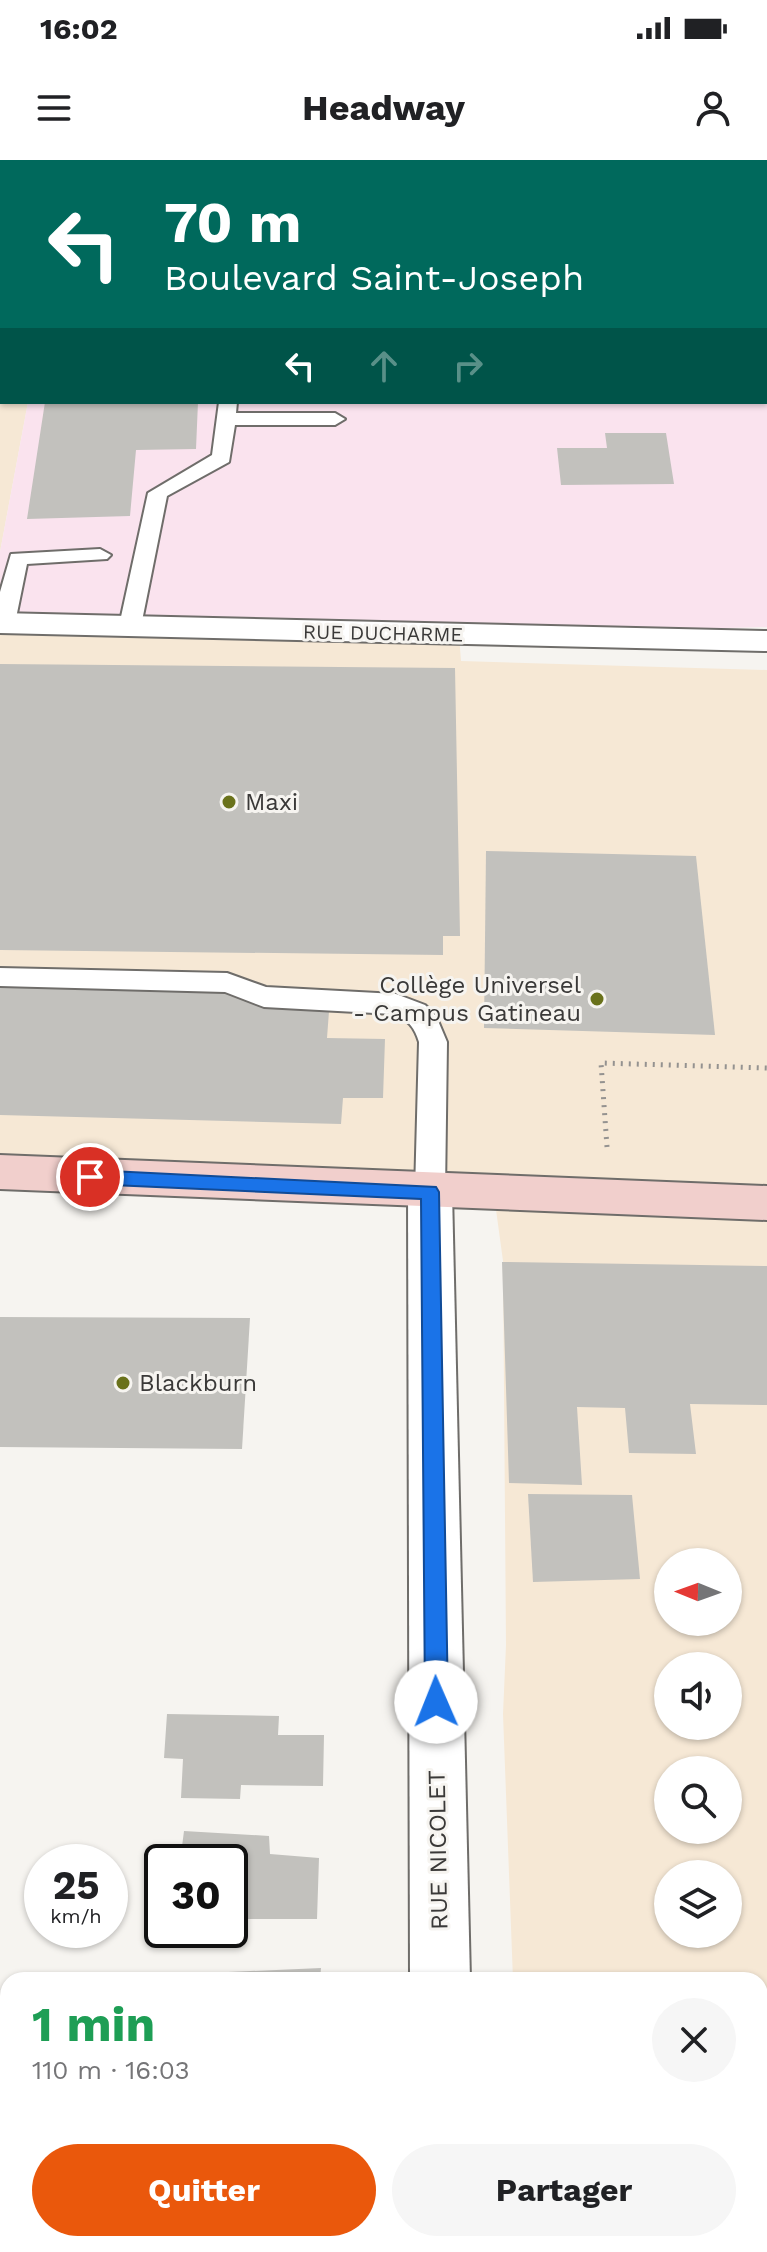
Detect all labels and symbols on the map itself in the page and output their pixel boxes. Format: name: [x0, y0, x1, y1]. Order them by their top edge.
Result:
street label: RUE DUCHARME: [303, 620, 463, 646]
place label: Maxi: [245, 788, 298, 816]
marker: Maxi: [220, 793, 238, 811]
place label: Collège Universel - Campus Gatineau: [353, 971, 582, 1027]
marker: Collège Universel - Campus Gatineau: [588, 990, 606, 1008]
pin: [56, 1143, 124, 1211]
place label: Blackburn: [139, 1369, 257, 1397]
marker: Blackburn: [114, 1374, 132, 1392]
north arrow: [654, 1548, 742, 1636]
position arrow: [394, 1660, 478, 1744]
street label: RUE NICOLET: [423, 1770, 453, 1930]
speed limit sign: 30: [144, 1844, 248, 1948]

